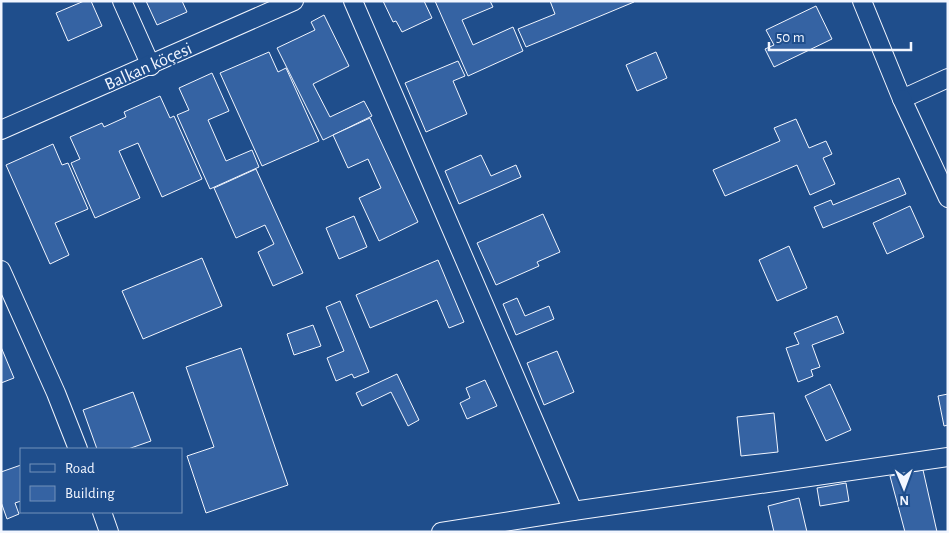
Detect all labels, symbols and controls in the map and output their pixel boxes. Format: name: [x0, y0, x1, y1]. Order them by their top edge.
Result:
scale bar: [769, 20, 912, 52]
text: 50 m: [776, 30, 805, 45]
street label: Balkan köçesi: [102, 40, 195, 94]
legend: [20, 448, 182, 513]
text: Road: [65, 461, 95, 476]
north arrow: [879, 463, 929, 513]
text: Building: [65, 486, 115, 501]
text: N: [899, 493, 909, 507]

